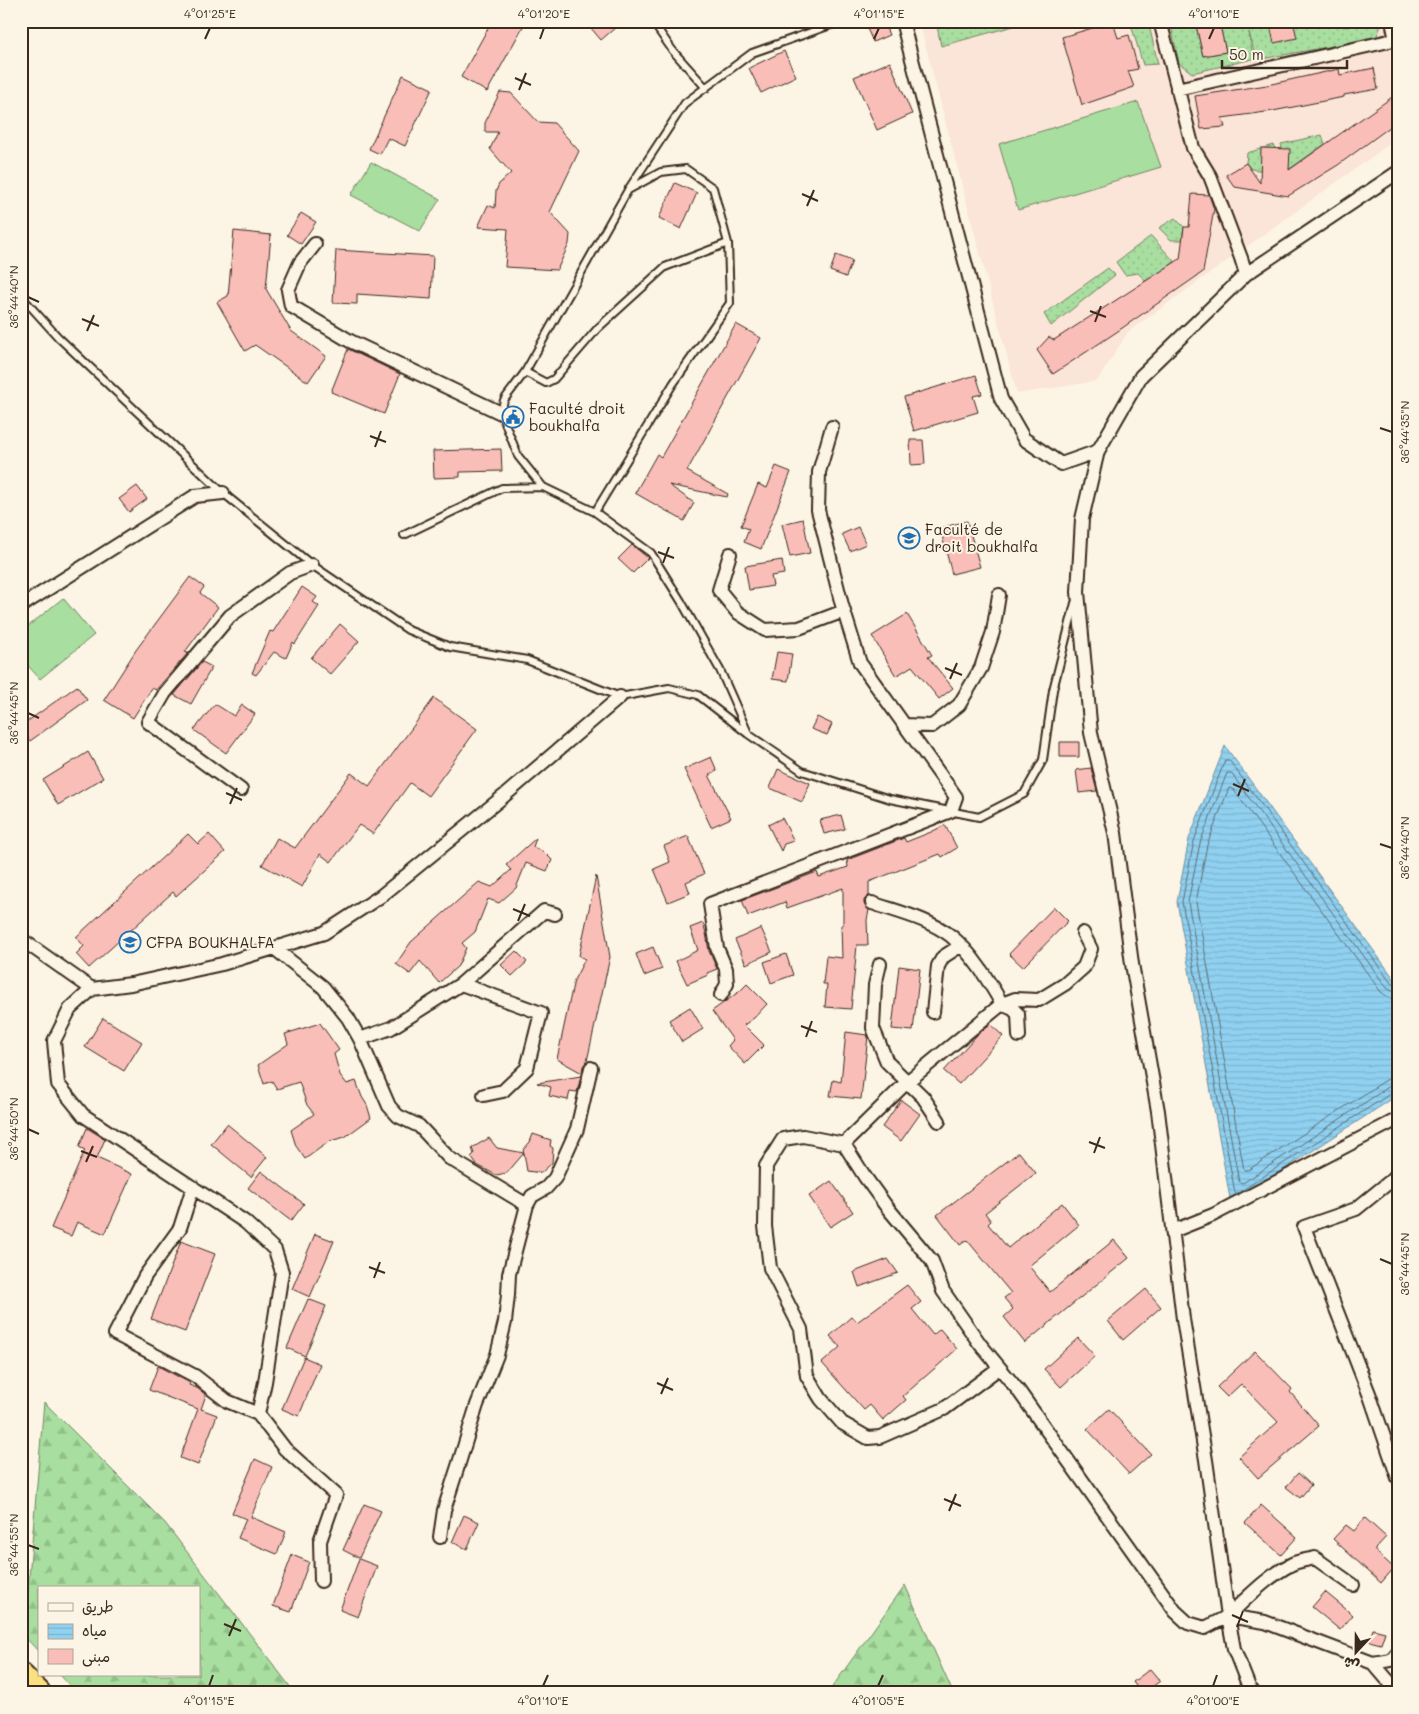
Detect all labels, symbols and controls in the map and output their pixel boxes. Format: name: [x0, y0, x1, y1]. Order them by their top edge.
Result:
text: 4°01'25"E: [184, 5, 236, 21]
text: 4°01'20"E: [518, 5, 570, 21]
text: 4°01'15"E: [854, 5, 904, 21]
text: 4°01'10"E: [1189, 5, 1240, 21]
scale bar: [1222, 38, 1346, 70]
text: 50 m: [1229, 44, 1264, 64]
text: 36°44'40"N: [5, 265, 21, 329]
place label: Faculté droit boukhalfa: [529, 398, 625, 435]
text: 36°44'35"N: [1396, 401, 1412, 463]
public building icon: Faculté droit boukhalfa: [501, 405, 525, 429]
place label: Faculté de droit boukhalfa: [925, 519, 1038, 556]
school or university icon: Faculté de droit boukhalfa: [897, 526, 921, 550]
text: 36°44'45"N: [5, 682, 21, 744]
text: 36°44'40"N: [1396, 816, 1412, 880]
school or university icon: CFPA BOUKHALFA: [118, 930, 142, 954]
place label: CFPA BOUKHALFA: [146, 932, 275, 952]
text: 36°44'50"N: [5, 1097, 21, 1161]
text: 36°44'45"N: [1396, 1233, 1412, 1295]
text: 36°44'55"N: [5, 1514, 21, 1576]
legend: [38, 1586, 200, 1676]
text: طريق: [82, 1596, 114, 1616]
text: مياه: [82, 1620, 107, 1640]
north arrow: [1332, 1626, 1382, 1676]
text: مبنى: [82, 1646, 110, 1667]
text: ش: [1340, 1653, 1362, 1676]
text: 4°01'15"E: [184, 1692, 234, 1708]
text: 4°01'10"E: [518, 1692, 569, 1708]
text: 4°01'05"E: [852, 1692, 904, 1708]
text: 4°01'00"E: [1186, 1692, 1240, 1708]

